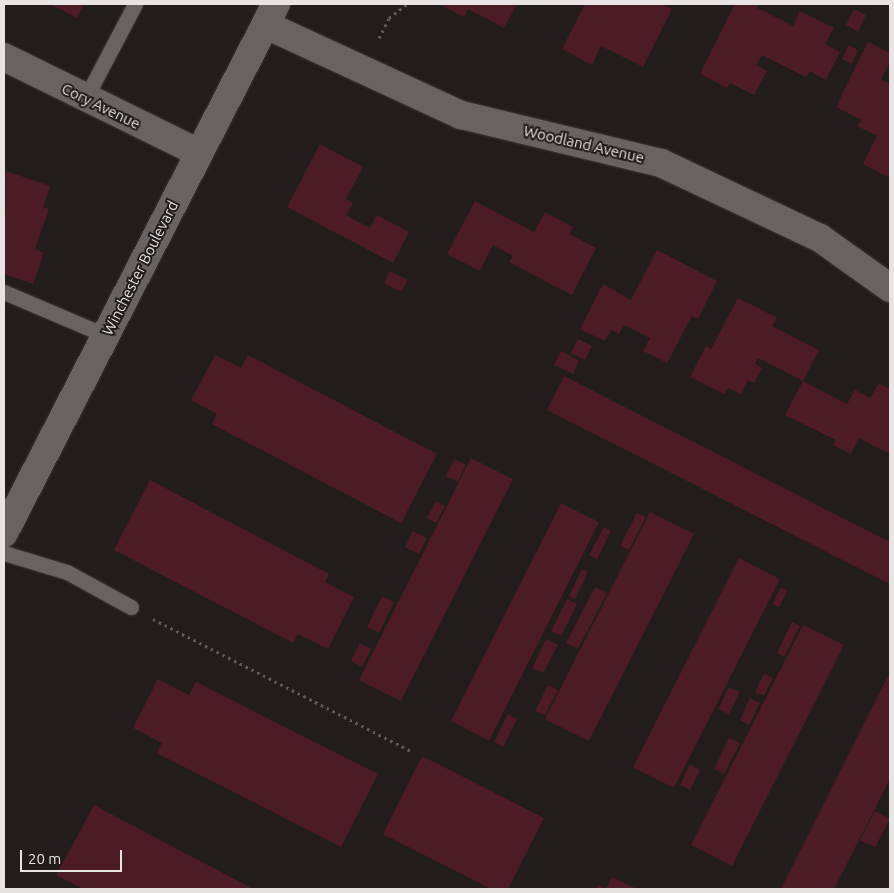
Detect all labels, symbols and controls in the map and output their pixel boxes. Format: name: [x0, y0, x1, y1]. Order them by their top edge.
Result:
street label: Cory Avenue: [59, 79, 143, 133]
street label: Woodland Avenue: [522, 121, 646, 167]
street label: Winchester Boulevard: [98, 198, 182, 338]
scale bar: [22, 840, 125, 872]
text: 20 m: [28, 850, 61, 867]

